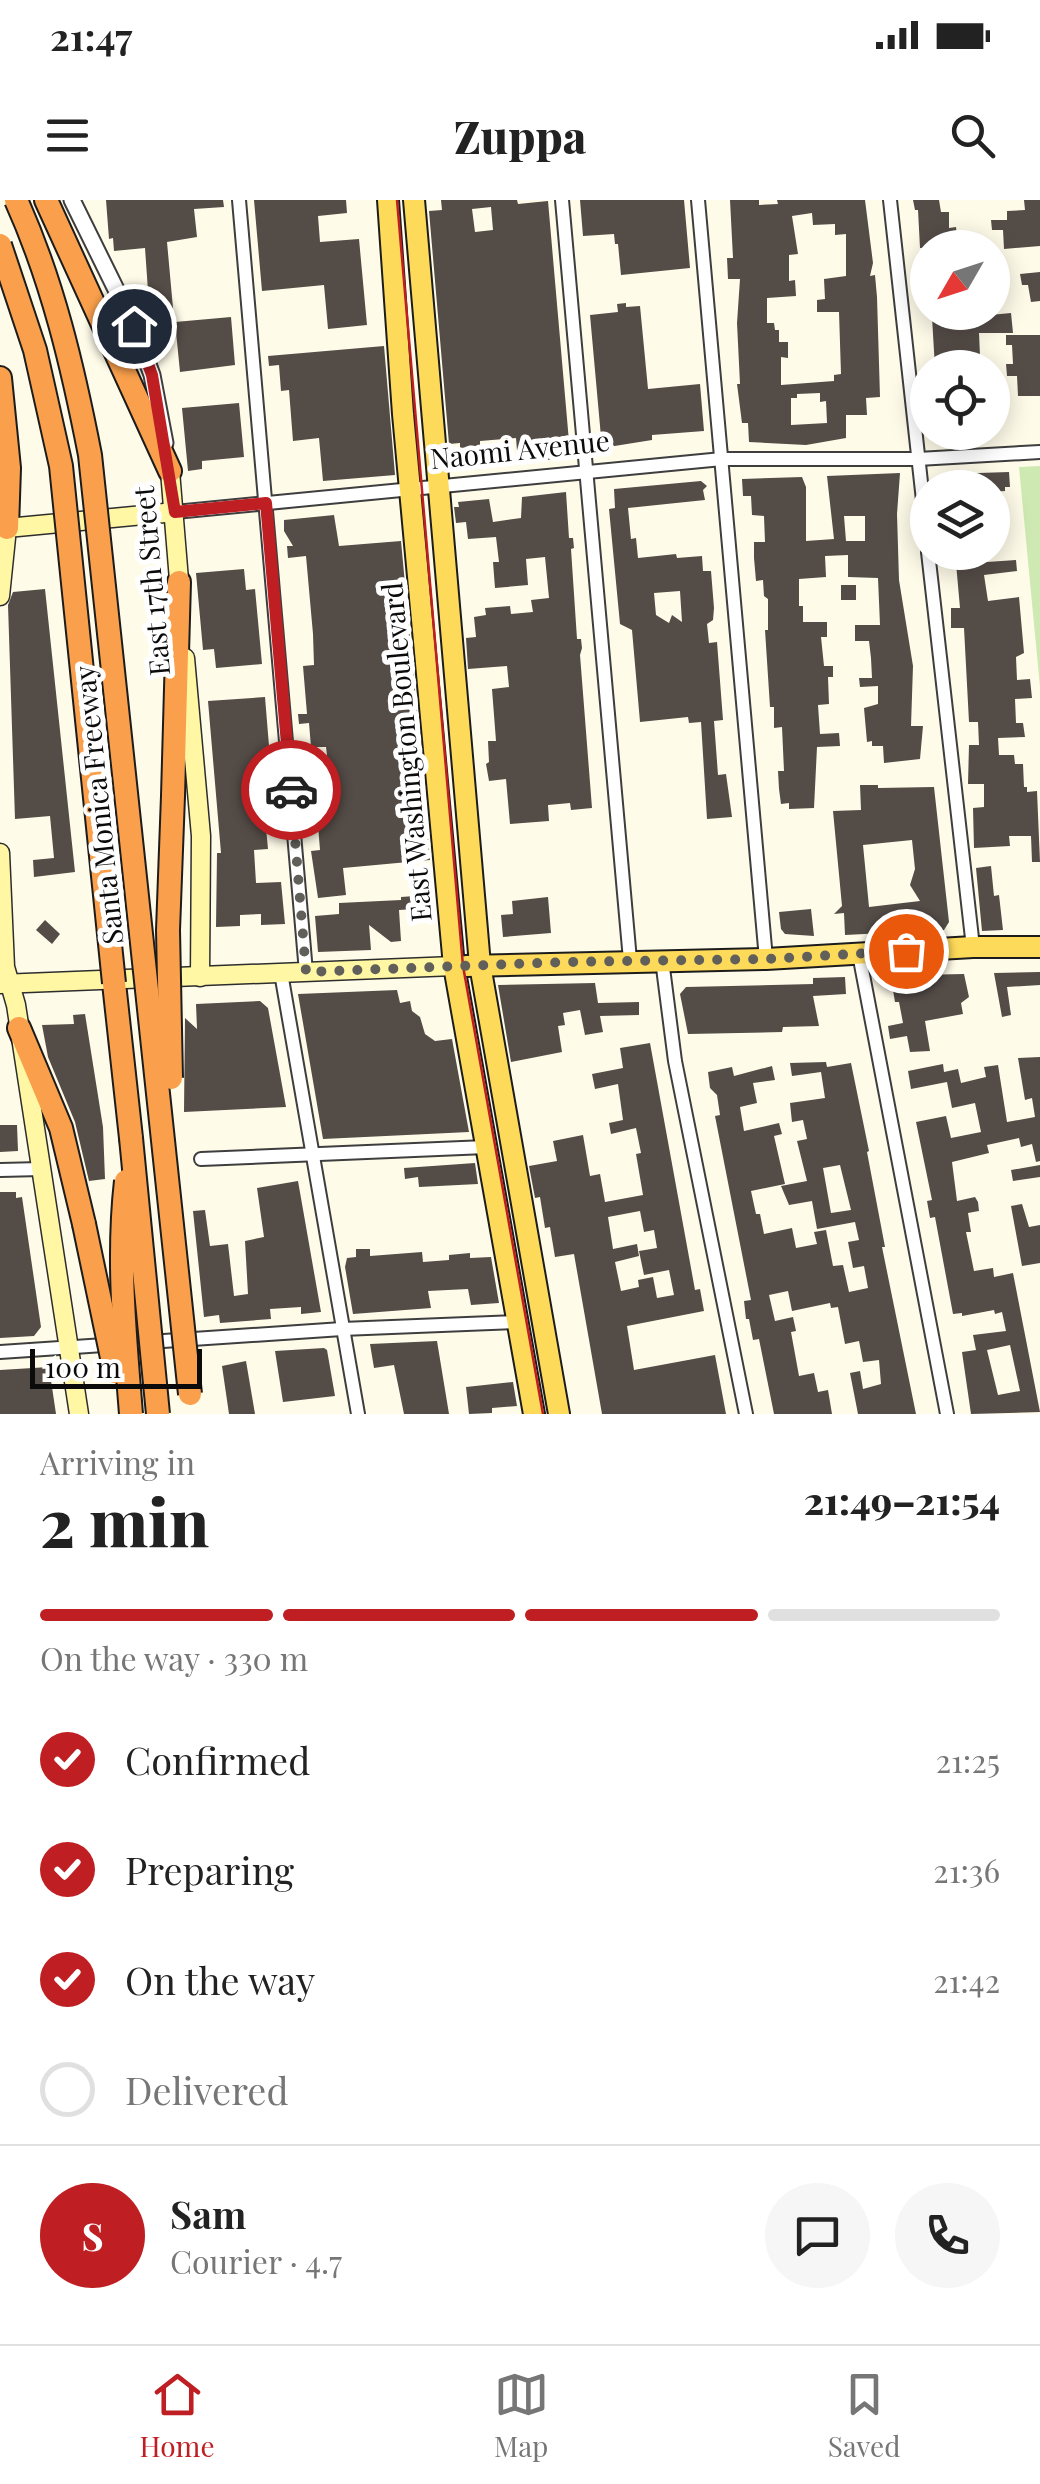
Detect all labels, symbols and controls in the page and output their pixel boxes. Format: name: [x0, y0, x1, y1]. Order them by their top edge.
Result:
text: 21:47: [50, 10, 132, 61]
text: Zuppa: [454, 105, 586, 165]
icon: menu: [40, 108, 95, 163]
icon: search: [945, 108, 1000, 163]
north arrow: [910, 230, 1010, 330]
map controls: [910, 230, 1010, 570]
pin: [92, 284, 177, 369]
icon: home: [107, 299, 162, 354]
button: locate: [910, 350, 1010, 450]
street label: Naomi Avenue: [428, 421, 611, 476]
button: layers: [910, 470, 1010, 570]
street label: East 17th Street: [124, 484, 177, 677]
street label: East Washington Boulevard: [372, 581, 439, 923]
street label: Santa Monica Freeway: [64, 664, 131, 946]
courier: [241, 740, 341, 840]
icon: car: [264, 763, 319, 818]
pin: [864, 909, 949, 994]
icon: bag: [879, 924, 934, 979]
scale bar: [30, 1344, 202, 1388]
text: 100 m: [45, 1348, 121, 1385]
text: Arriving in: [40, 1440, 195, 1483]
text: 21:49–21:54: [804, 1474, 1000, 1525]
text: 2 min: [40, 1477, 209, 1563]
text: On the way · 330 m: [40, 1636, 308, 1679]
icon: check: [40, 1732, 95, 1787]
text: Confirmed: [125, 1734, 310, 1785]
text: 21:25: [936, 1738, 1000, 1781]
icon: check: [40, 1842, 95, 1897]
text: Preparing: [125, 1844, 294, 1895]
text: 21:36: [933, 1848, 1000, 1891]
icon: check: [40, 1952, 95, 2007]
text: On the way: [125, 1954, 315, 2005]
text: 21:42: [933, 1958, 1000, 2001]
text: Delivered: [125, 2064, 289, 2115]
button: chat: [765, 2183, 870, 2288]
button: phone: [895, 2183, 1000, 2288]
text: Sam: [170, 2188, 246, 2239]
text: S: [81, 2210, 104, 2261]
text: Courier · 4.7: [170, 2239, 342, 2282]
tab: Home: [140, 2367, 215, 2464]
tab: Map: [494, 2367, 549, 2464]
tab: Saved: [828, 2367, 900, 2464]

